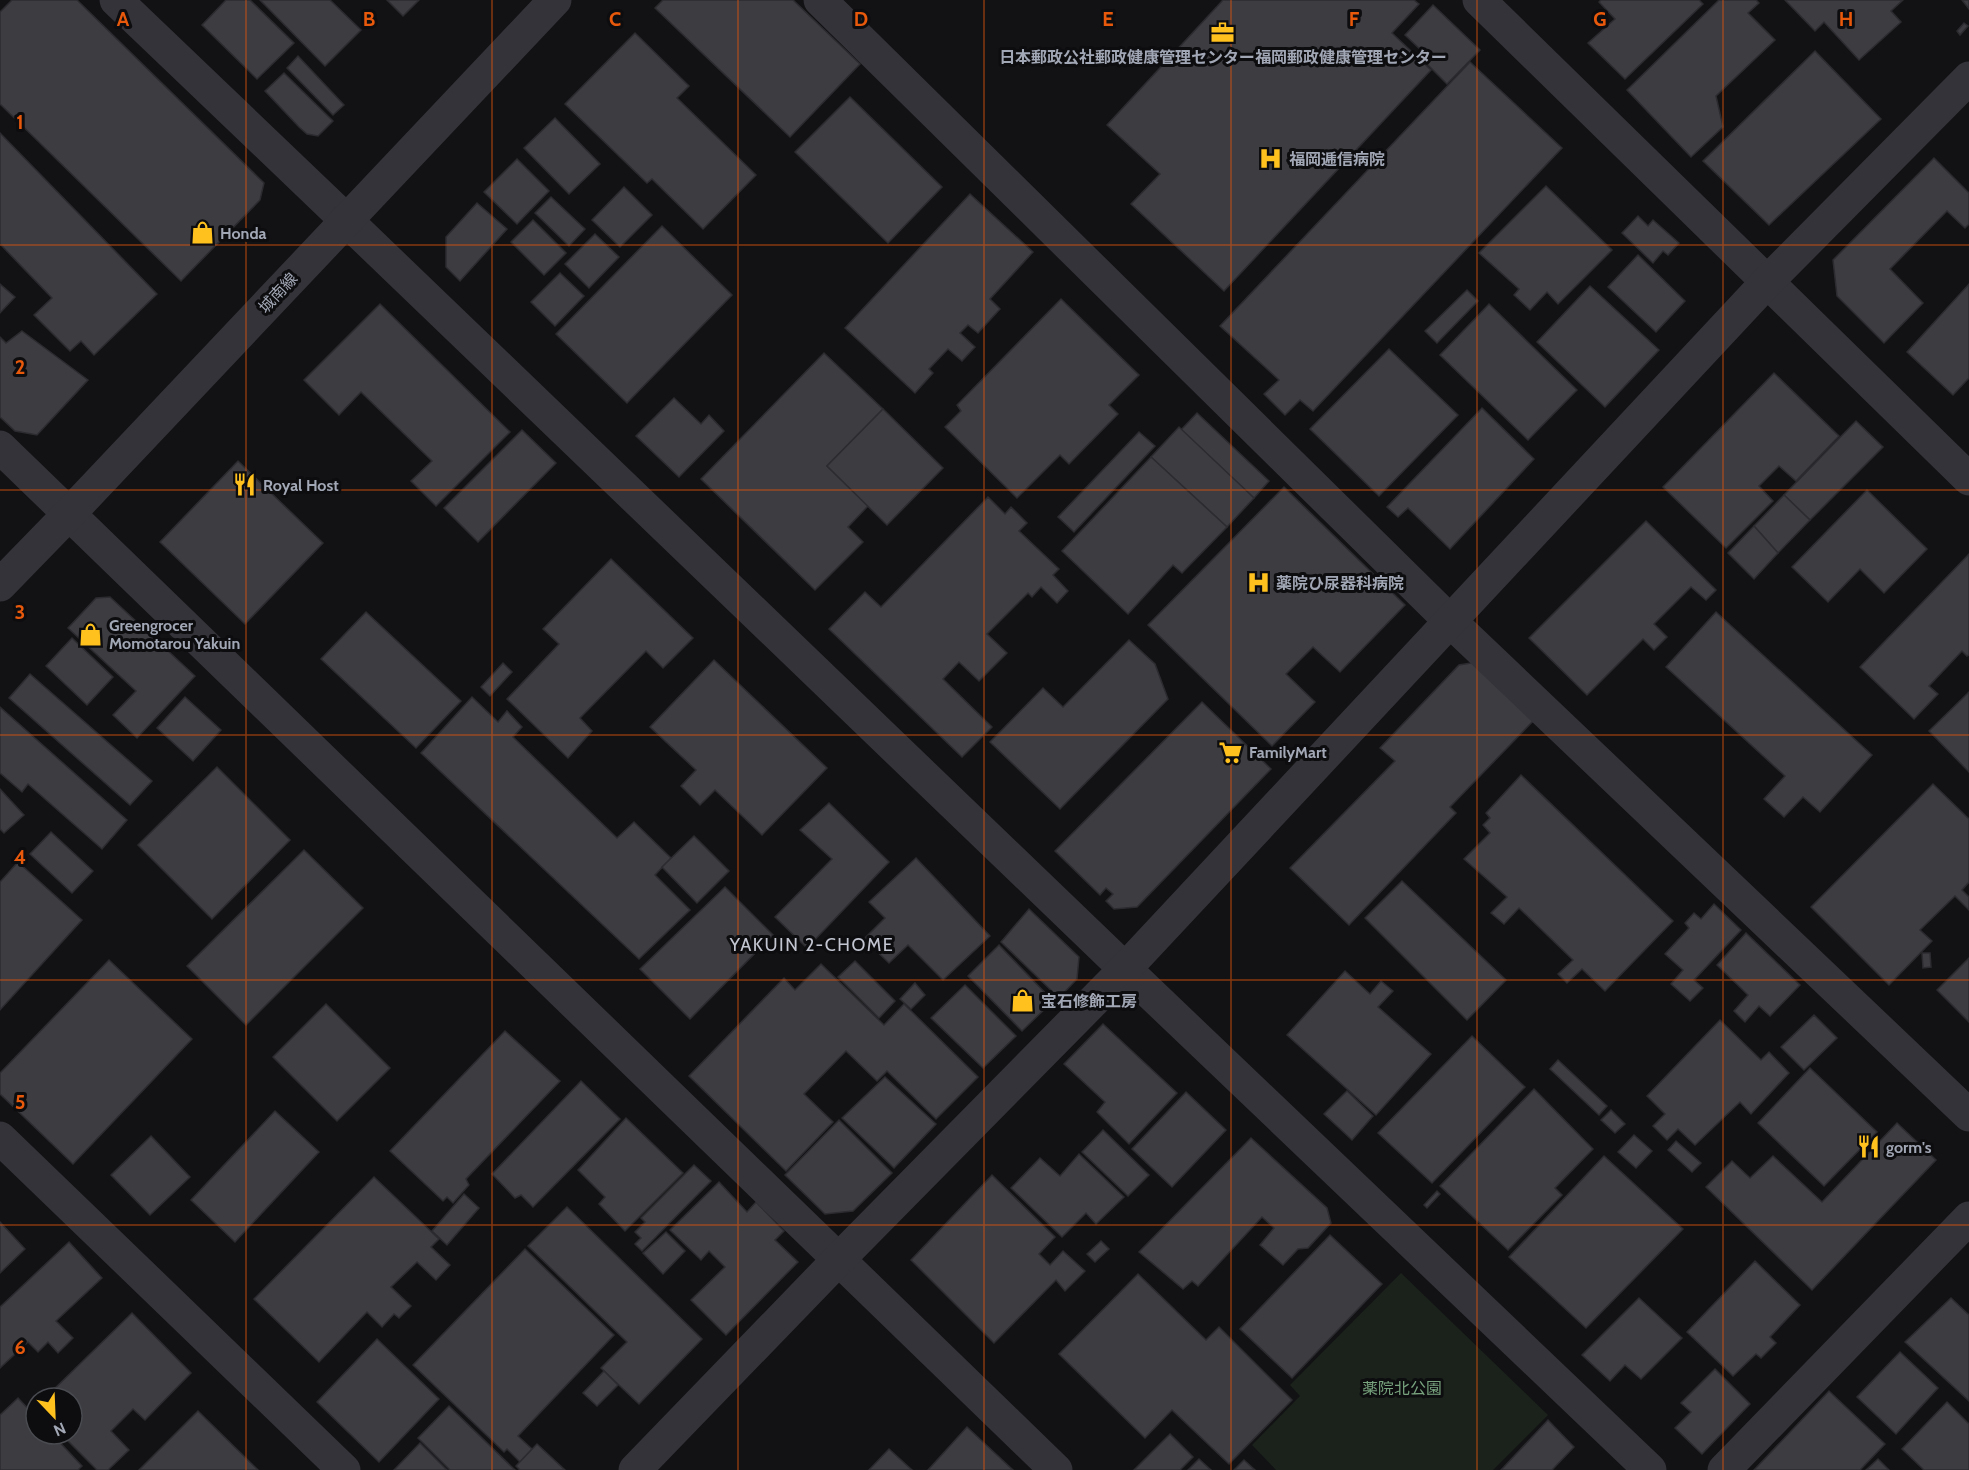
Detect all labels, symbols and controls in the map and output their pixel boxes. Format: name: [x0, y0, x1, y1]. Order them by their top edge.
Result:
text: A: [117, 7, 130, 31]
text: B: [363, 7, 375, 31]
text: C: [609, 7, 621, 31]
text: D: [854, 7, 868, 31]
text: E: [1102, 7, 1114, 31]
text: F: [1349, 7, 1360, 31]
text: G: [1593, 7, 1607, 31]
text: H: [1839, 7, 1853, 31]
office icon: 日本郵政公社郵政健康管理センター福岡郵政健康管理センター: [1210, 19, 1236, 45]
place label: 日本郵政公社郵政健康管理センター福岡郵政健康管理センター: [999, 48, 1447, 67]
text: 1: [16, 110, 24, 134]
hospital icon: 福岡逓信病院: [1258, 146, 1284, 172]
place label: 福岡逓信病院: [1289, 150, 1385, 169]
shop icon: Honda: [189, 220, 215, 246]
place label: Honda: [220, 224, 267, 243]
street label: 城南線: [255, 269, 301, 317]
text: 2: [15, 355, 25, 379]
restaurant icon: Royal Host: [232, 472, 258, 498]
place label: Royal Host: [263, 476, 339, 495]
hospital icon: 薬院ひ尿器科病院: [1245, 570, 1271, 596]
place label: 薬院ひ尿器科病院: [1276, 574, 1404, 593]
text: 3: [15, 600, 25, 624]
place label: Greengrocer Momotarou Yakuin: [109, 616, 240, 653]
shop icon: Greengrocer Momotarou Yakuin: [78, 621, 104, 647]
supermarket icon: FamilyMart: [1218, 739, 1244, 765]
place label: FamilyMart: [1249, 743, 1327, 762]
text: 4: [14, 845, 26, 869]
district label: YAKUIN 2-CHOME: [729, 934, 894, 956]
shop icon: 宝石修飾工房: [1010, 988, 1036, 1014]
place label: 宝石修飾工房: [1041, 992, 1137, 1011]
text: 5: [15, 1090, 25, 1114]
restaurant icon: gorm's: [1855, 1134, 1881, 1160]
place label: gorm's: [1886, 1138, 1932, 1157]
text: 6: [14, 1335, 26, 1359]
park label: 薬院北公園: [1362, 1379, 1442, 1398]
north arrow: [24, 1386, 84, 1446]
text: N: [51, 1418, 69, 1440]

